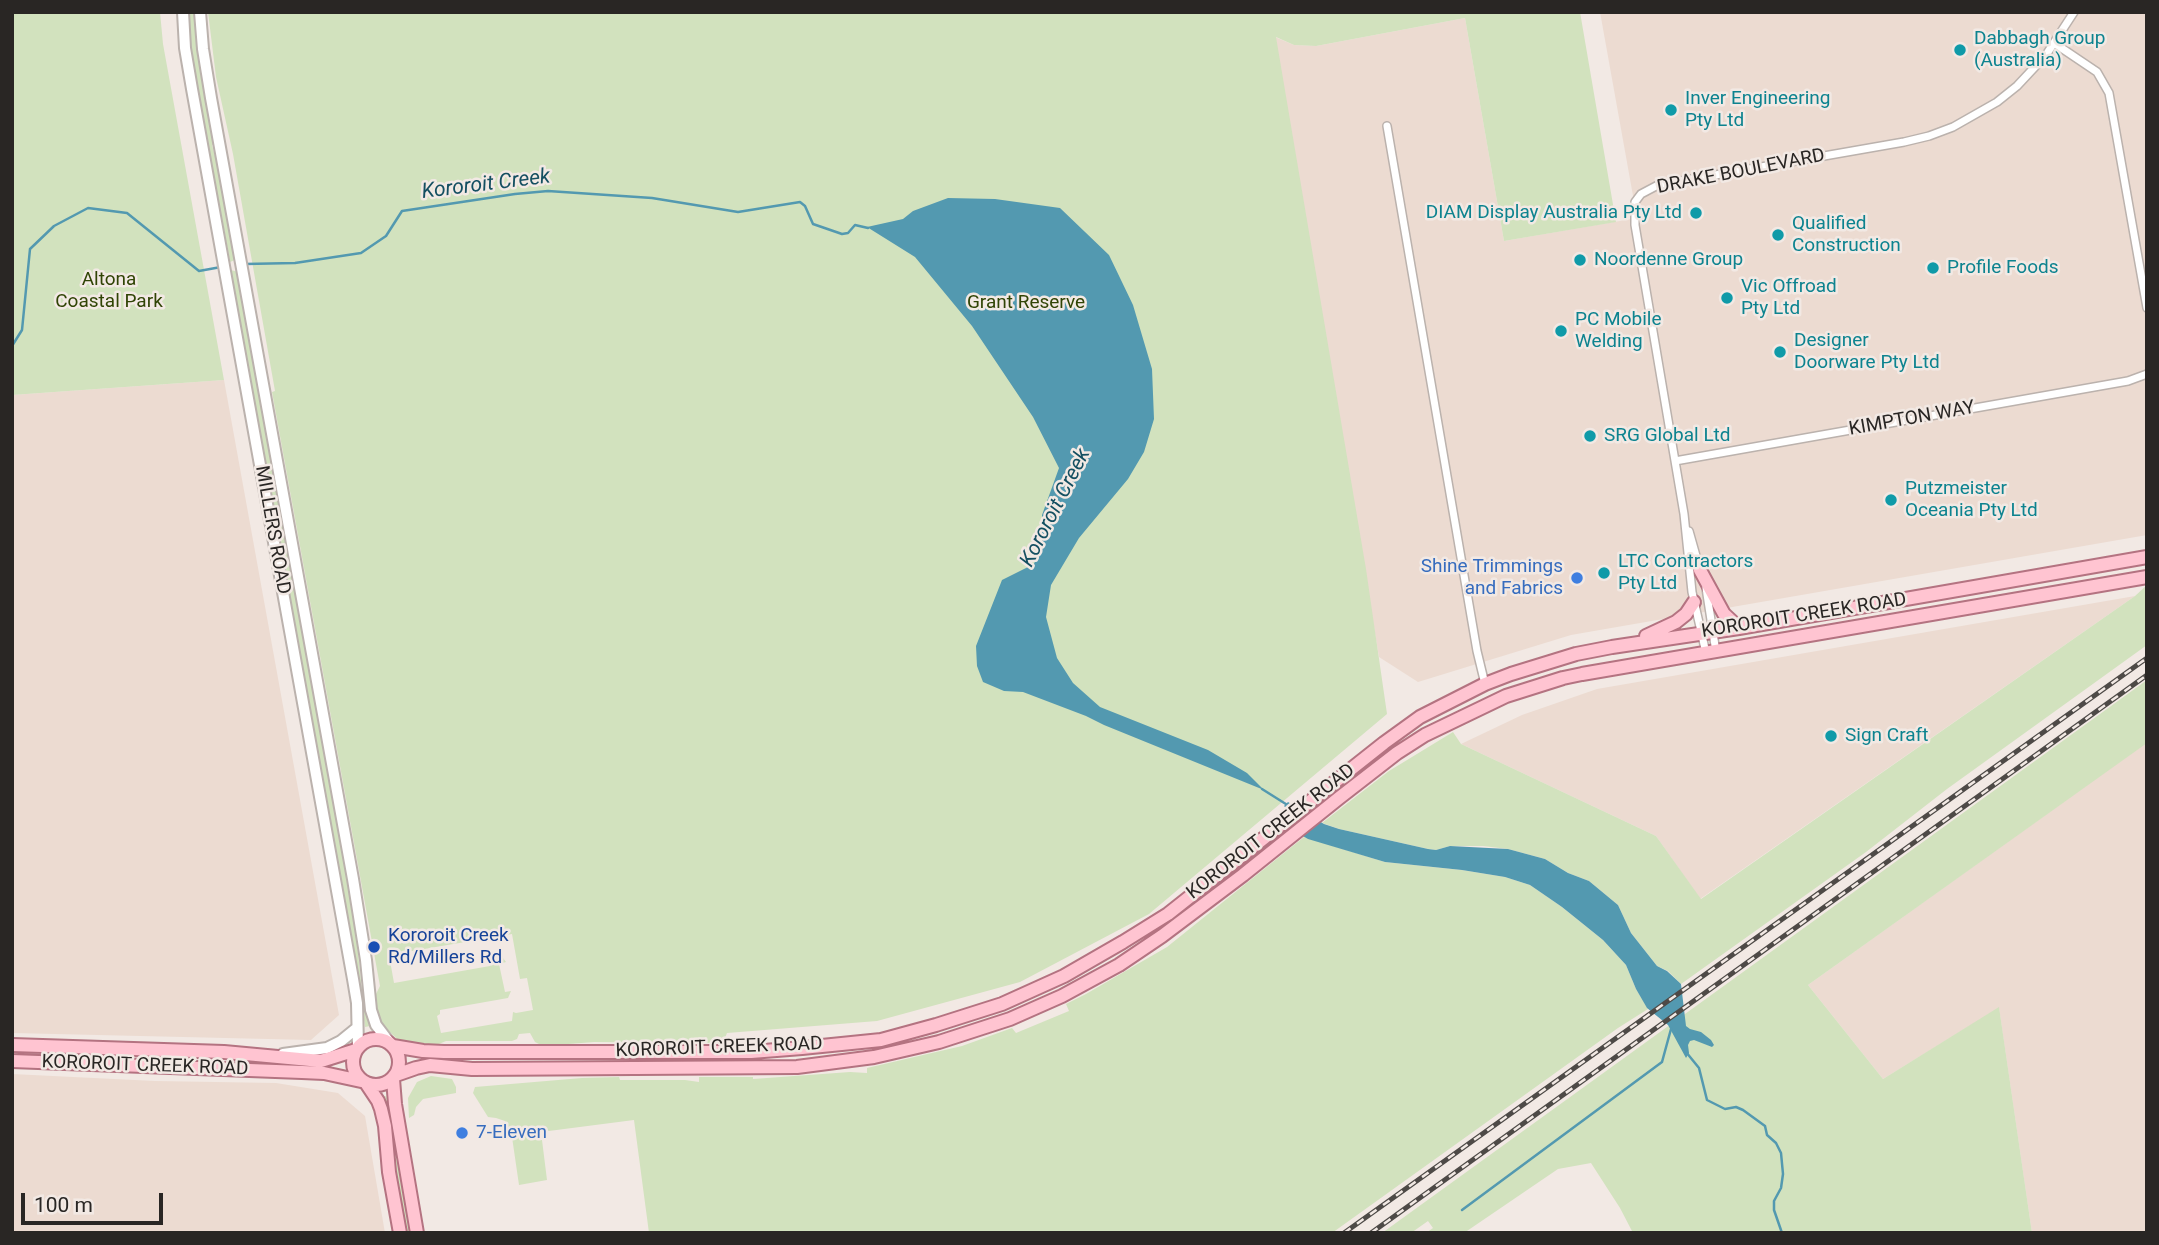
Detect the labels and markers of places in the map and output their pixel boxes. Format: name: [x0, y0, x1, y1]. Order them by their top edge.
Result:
place label: Dabbagh Group (Australia): [1974, 28, 2105, 72]
marker: Dabbagh Group (Australia): [1952, 42, 1968, 58]
place label: Inver Engineering Pty Ltd: [1685, 88, 1830, 132]
marker: Inver Engineering Pty Ltd: [1663, 102, 1679, 118]
place label: DIAM Display Australia Pty Ltd: [1426, 202, 1682, 224]
marker: DIAM Display Australia Pty Ltd: [1688, 205, 1704, 221]
place label: Qualified Construction: [1792, 213, 1901, 257]
marker: Qualified Construction: [1770, 227, 1786, 243]
place label: Noordenne Group: [1594, 249, 1743, 271]
marker: Noordenne Group: [1572, 252, 1588, 268]
place label: Profile Foods: [1947, 257, 2059, 279]
marker: Profile Foods: [1925, 260, 1941, 276]
place label: Vic Offroad Pty Ltd: [1741, 276, 1837, 320]
marker: Vic Offroad Pty Ltd: [1719, 290, 1735, 306]
place label: PC Mobile Welding: [1575, 309, 1661, 353]
marker: PC Mobile Welding: [1553, 323, 1569, 339]
place label: Designer Doorware Pty Ltd: [1794, 330, 1940, 374]
marker: Designer Doorware Pty Ltd: [1772, 344, 1788, 360]
place label: SRG Global Ltd: [1604, 425, 1731, 447]
marker: SRG Global Ltd: [1582, 428, 1598, 444]
place label: Putzmeister Oceania Pty Ltd: [1905, 478, 2038, 522]
marker: Putzmeister Oceania Pty Ltd: [1883, 492, 1899, 508]
place label: LTC Contractors Pty Ltd: [1618, 551, 1753, 595]
place label: Shine Trimmings and Fabrics: [1421, 556, 1563, 600]
marker: LTC Contractors Pty Ltd: [1596, 565, 1612, 581]
marker: Shine Trimmings and Fabrics: [1569, 570, 1585, 586]
place label: Sign Craft: [1845, 725, 1928, 747]
marker: Sign Craft: [1823, 728, 1839, 744]
place label: Kororoit Creek Rd/Millers Rd: [388, 925, 509, 969]
marker: Kororoit Creek Rd/Millers Rd: [366, 939, 382, 955]
place label: 7-Eleven: [476, 1122, 547, 1144]
marker: 7-Eleven: [454, 1125, 470, 1141]

